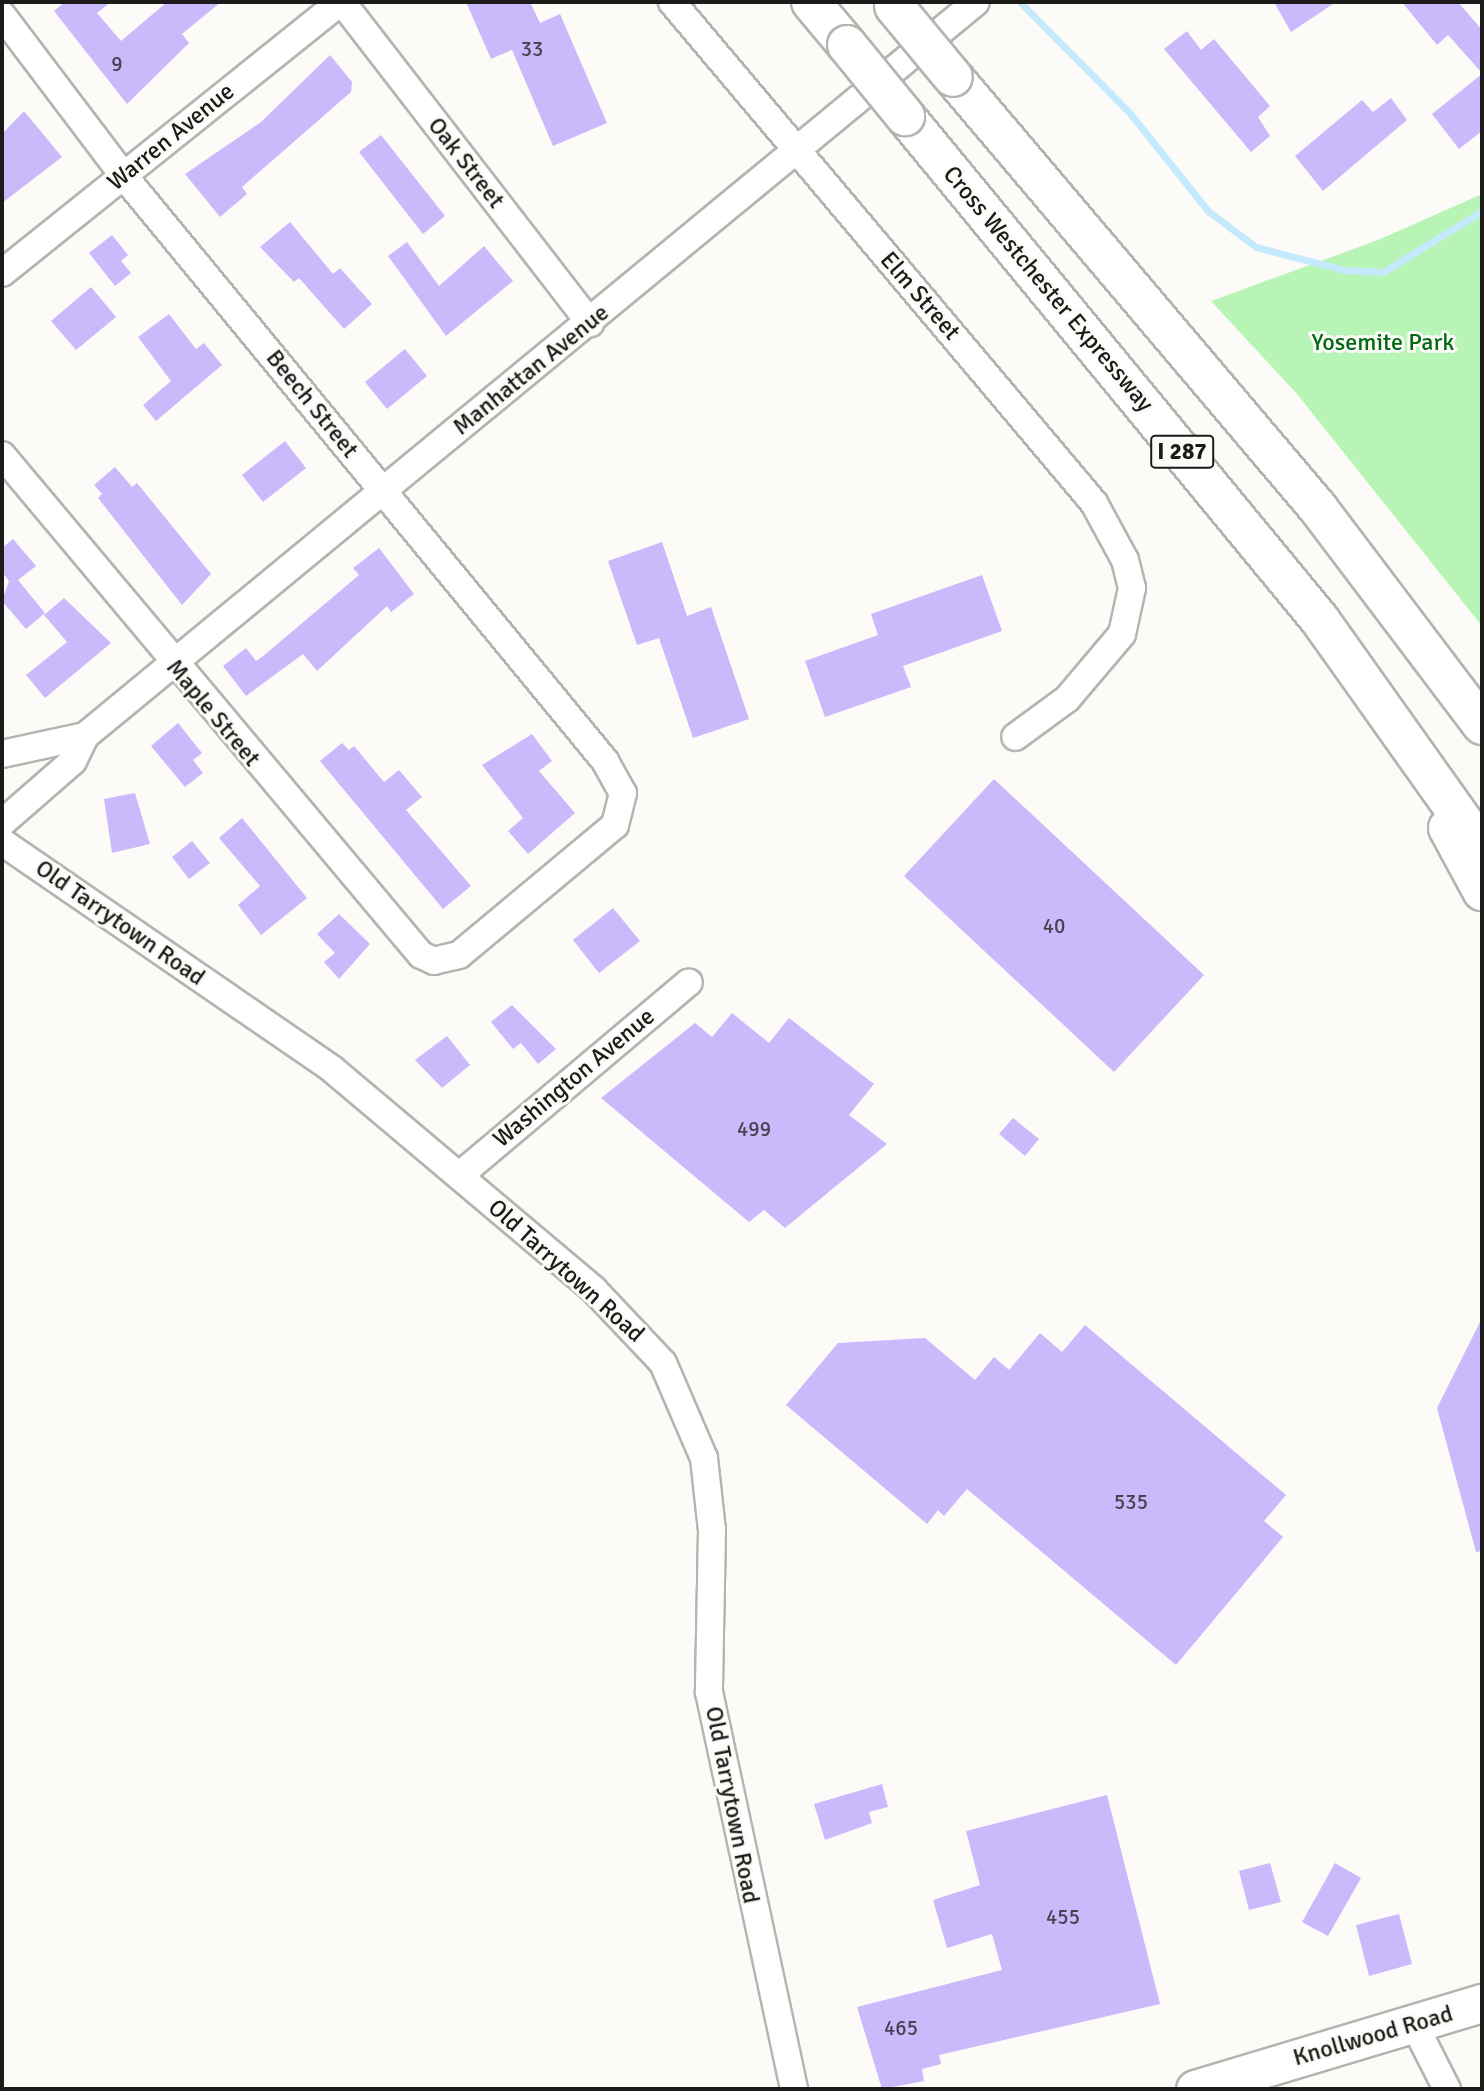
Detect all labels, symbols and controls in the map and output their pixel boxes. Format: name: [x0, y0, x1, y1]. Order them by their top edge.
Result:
house number: 33: [521, 36, 543, 62]
house number: 9: [111, 51, 123, 77]
street label: Warren Avenue: [102, 77, 240, 197]
street label: Oak Street: [422, 112, 510, 214]
street label: Cross Westchester Expressway: [937, 160, 1159, 418]
street label: Elm Street: [874, 246, 966, 346]
street label: Manhattan Avenue: [447, 298, 615, 442]
park label: Yosemite Park: [1312, 329, 1454, 357]
street label: Beech Street: [260, 344, 364, 464]
road number: I 287: [1149, 432, 1215, 472]
street label: Maple Street: [160, 654, 266, 772]
street label: Old Tarrytown Road: [30, 854, 210, 992]
house number: 40: [1043, 913, 1065, 939]
street label: Washington Avenue: [488, 1002, 660, 1154]
house number: 499: [737, 1116, 771, 1142]
street label: Old Tarrytown Road: [482, 1193, 650, 1349]
house number: 535: [1114, 1489, 1148, 1515]
street label: Old Tarrytown Road: [699, 1704, 765, 1906]
house number: 455: [1046, 1904, 1080, 1930]
street label: Knollwood Road: [1290, 1999, 1456, 2073]
house number: 465: [884, 2015, 918, 2041]

